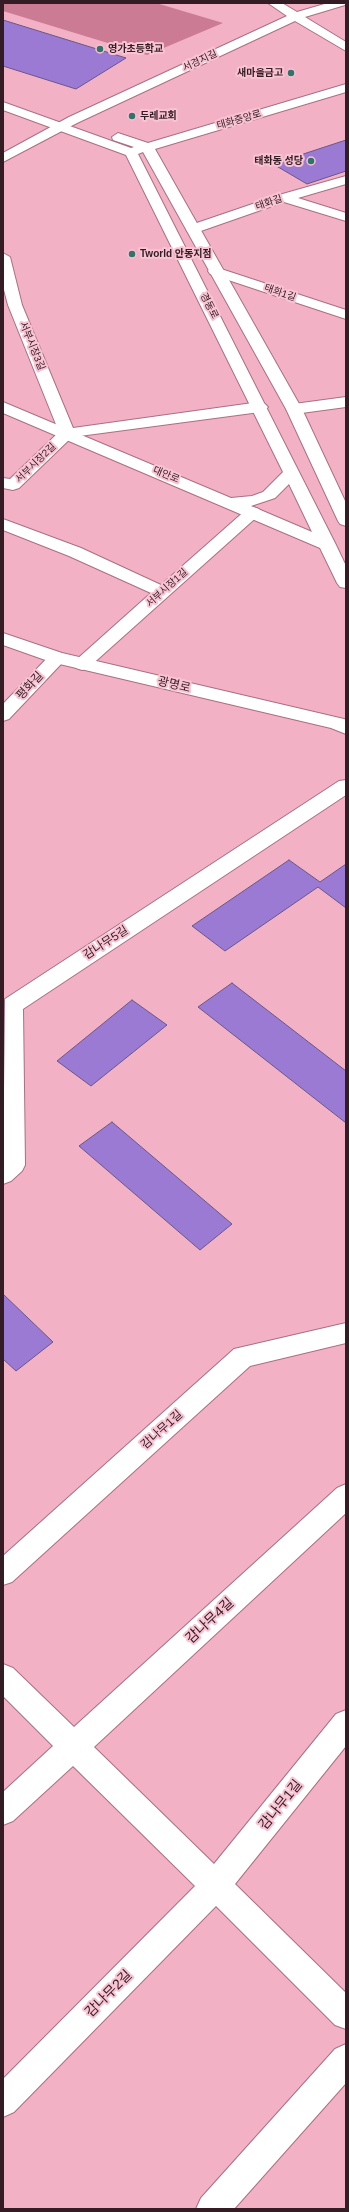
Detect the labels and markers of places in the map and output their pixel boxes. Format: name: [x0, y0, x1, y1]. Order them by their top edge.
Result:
place label: 영가초등학교: [108, 43, 163, 55]
marker: 영가초등학교: [95, 44, 105, 54]
place label: 새마을금고: [237, 67, 283, 79]
marker: 새마을금고: [286, 68, 296, 78]
place label: 두레교회: [140, 110, 177, 122]
marker: 두레교회: [127, 111, 137, 121]
place label: 태화동 성당: [254, 155, 303, 167]
marker: 태화동 성당: [306, 156, 316, 166]
place label: Tworld 안동지점: [140, 248, 212, 260]
marker: Tworld 안동지점: [127, 249, 137, 259]

